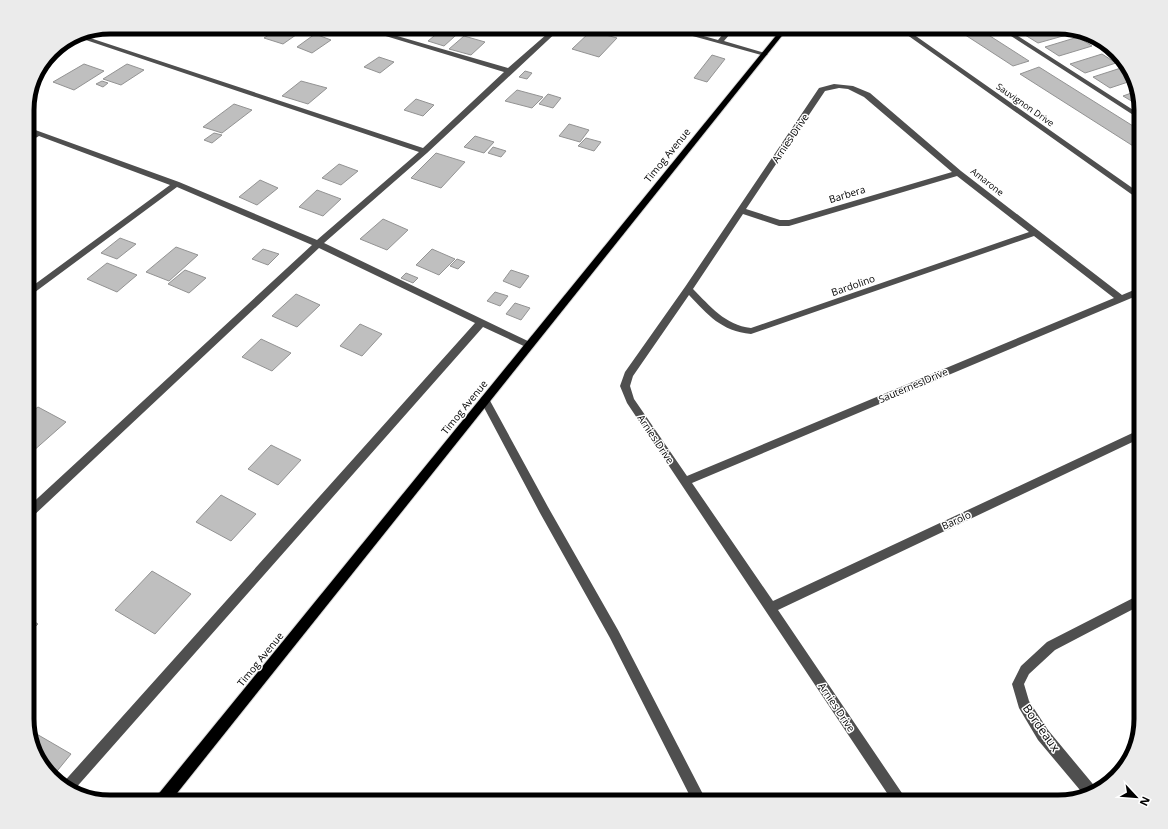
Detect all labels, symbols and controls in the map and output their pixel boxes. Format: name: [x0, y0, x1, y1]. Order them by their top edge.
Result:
street label: Sauvignon Drive: [994, 80, 1057, 129]
street label: Arnies Drive: [768, 110, 812, 165]
street label: Timog Avenue: [641, 125, 693, 185]
street label: Amarone: [968, 165, 1007, 199]
street label: Barbera: [827, 182, 867, 206]
street label: Bardolino: [829, 271, 877, 299]
street label: Sauternes Drive: [876, 364, 950, 406]
street label: Timog Avenue: [438, 377, 490, 437]
street label: Arnies Drive: [634, 412, 678, 467]
street label: Barolo: [939, 507, 973, 533]
street label: Timog Avenue: [234, 629, 286, 689]
street label: Arnies Drive: [815, 680, 859, 735]
street label: Bordeaux: [1019, 701, 1064, 755]
north arrow: [1116, 777, 1156, 817]
text: N: [1137, 794, 1154, 809]

